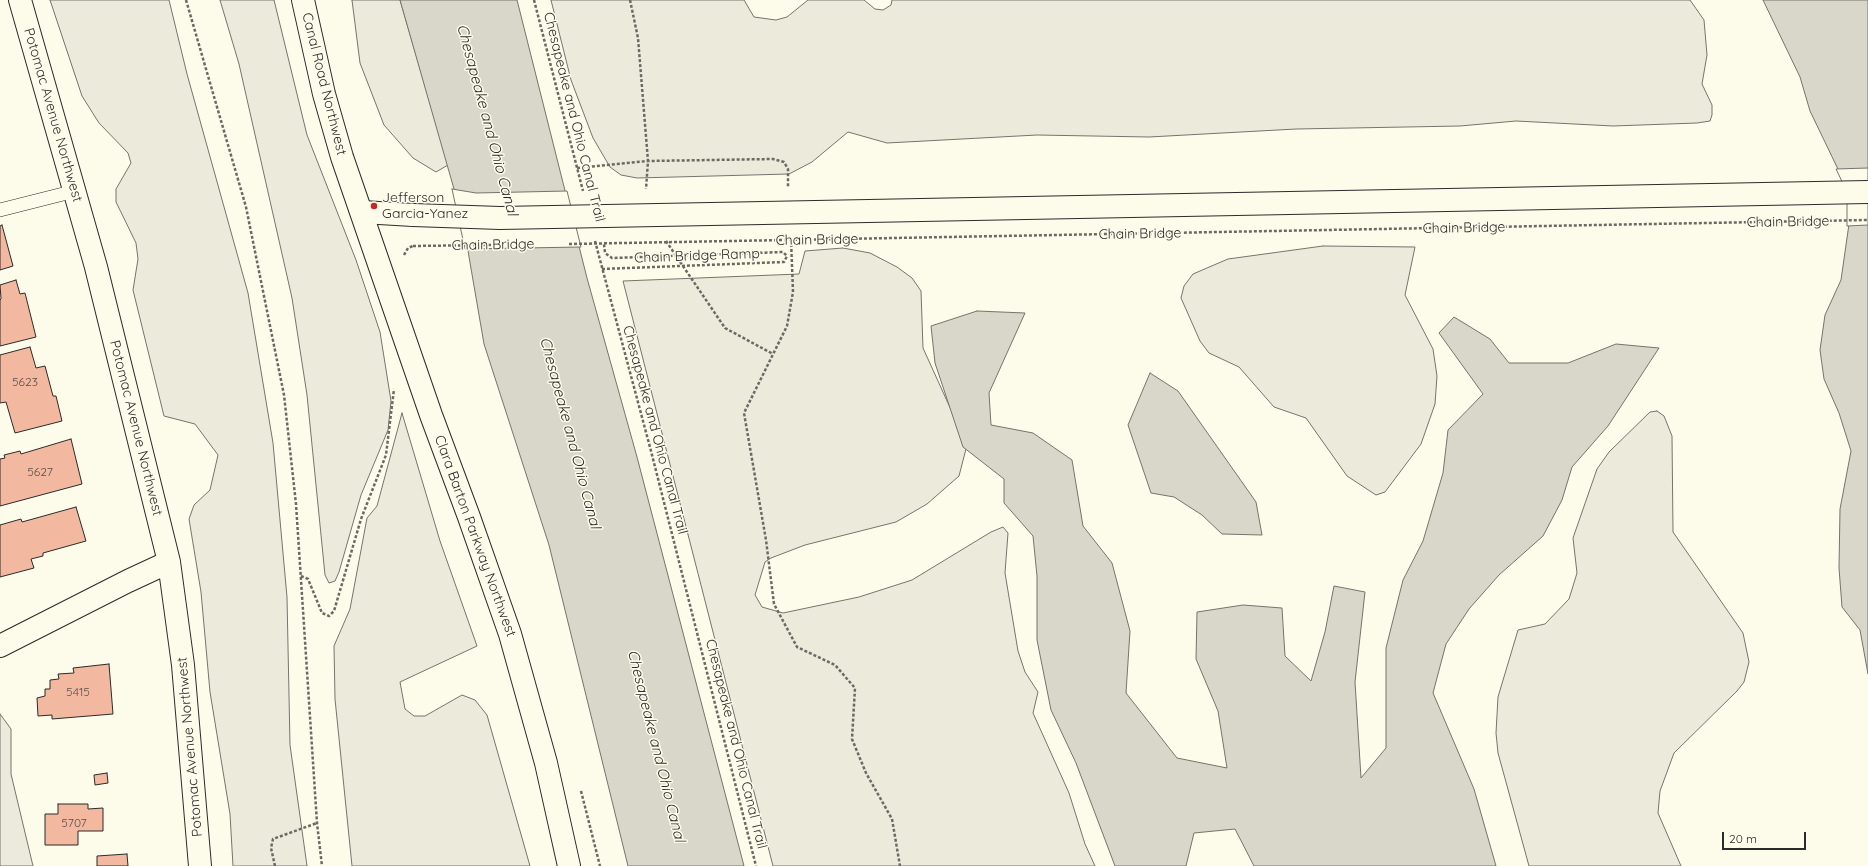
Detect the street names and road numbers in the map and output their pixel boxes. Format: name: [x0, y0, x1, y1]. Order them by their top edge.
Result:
street label: Chesapeake and Ohio Canal Trail: [540, 10, 608, 224]
street label: Canal Road Northwest: [298, 11, 350, 157]
street label: Potomac Avenue Northwest: [20, 26, 86, 204]
street label: Chain Bridge: [1746, 213, 1830, 231]
street label: Chain Bridge: [1422, 219, 1506, 237]
street label: Chain Bridge: [1098, 225, 1182, 243]
street label: Chain Bridge: [775, 231, 859, 249]
street label: Chain Bridge: [451, 236, 535, 254]
street label: Chain Bridge Ramp: [634, 245, 760, 267]
street label: Chesapeake and Ohio Canal Trail: [619, 324, 691, 536]
street label: Potomac Avenue Northwest: [106, 338, 166, 518]
street label: Clara Barton Parkway Northwest: [431, 433, 519, 639]
street label: Chesapeake and Ohio Canal Trail: [702, 637, 770, 851]
street label: Potomac Avenue Northwest: [174, 656, 206, 838]

